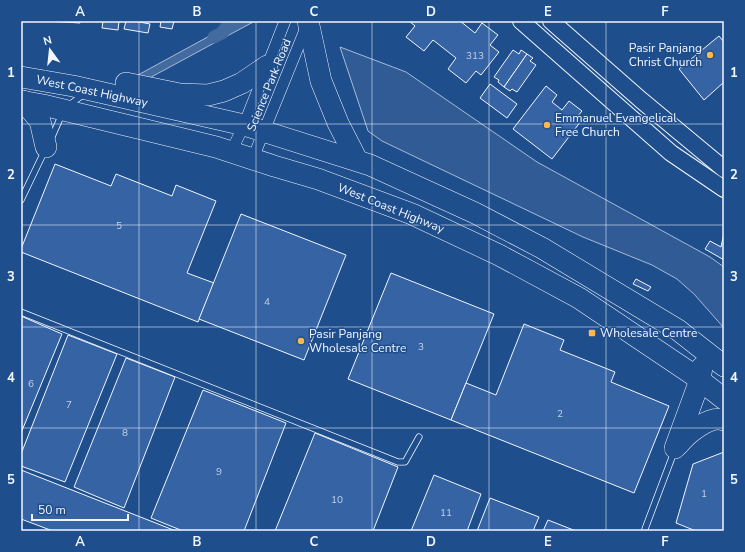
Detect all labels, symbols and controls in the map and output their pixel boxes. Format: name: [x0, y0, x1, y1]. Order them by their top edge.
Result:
text: A: [75, 3, 85, 21]
text: B: [193, 3, 202, 21]
text: C: [310, 3, 319, 21]
text: D: [426, 3, 436, 21]
text: E: [544, 3, 552, 21]
text: F: [661, 3, 669, 21]
north arrow: [30, 30, 70, 70]
text: N: [42, 33, 53, 49]
street label: Science Park Road: [243, 36, 295, 134]
place label: Pasir Panjang Christ Church: [629, 40, 702, 70]
house number: 313: [466, 49, 484, 63]
marker: Pasir Panjang Christ Church: [705, 50, 715, 60]
text: 1: [7, 64, 15, 82]
text: 1: [730, 64, 738, 82]
street label: West Coast Highway: [35, 71, 150, 111]
place label: Emmanuel Evangelical Free Church: [555, 110, 677, 140]
marker: Emmanuel Evangelical Free Church: [542, 120, 552, 130]
text: 2: [7, 166, 15, 184]
text: 2: [730, 166, 738, 184]
street label: West Coast Highway: [335, 179, 447, 237]
house number: 5: [116, 219, 122, 233]
text: 3: [7, 268, 15, 286]
text: 3: [730, 268, 738, 286]
house number: 4: [264, 295, 270, 309]
place label: Wholesale Centre: [600, 325, 697, 341]
place label: Pasir Panjang Wholesale Centre: [309, 326, 406, 356]
marker: Wholesale Centre: [587, 328, 597, 338]
marker: Pasir Panjang Wholesale Centre: [296, 336, 306, 346]
house number: 3: [418, 340, 424, 354]
text: 4: [7, 369, 15, 387]
text: 4: [730, 369, 738, 387]
house number: 6: [28, 377, 34, 391]
house number: 7: [66, 398, 72, 412]
house number: 2: [557, 407, 563, 421]
house number: 8: [122, 426, 128, 440]
house number: 9: [216, 465, 222, 479]
text: 5: [7, 471, 15, 489]
text: 5: [730, 471, 738, 489]
house number: 1: [701, 487, 707, 501]
house number: 10: [331, 493, 343, 507]
scale bar: [32, 496, 128, 522]
text: 50 m: [38, 502, 66, 518]
house number: 11: [440, 506, 452, 520]
text: A: [75, 533, 85, 551]
text: B: [193, 533, 202, 551]
text: C: [310, 533, 319, 551]
text: D: [426, 533, 436, 551]
text: E: [544, 533, 552, 551]
text: F: [661, 533, 669, 551]

